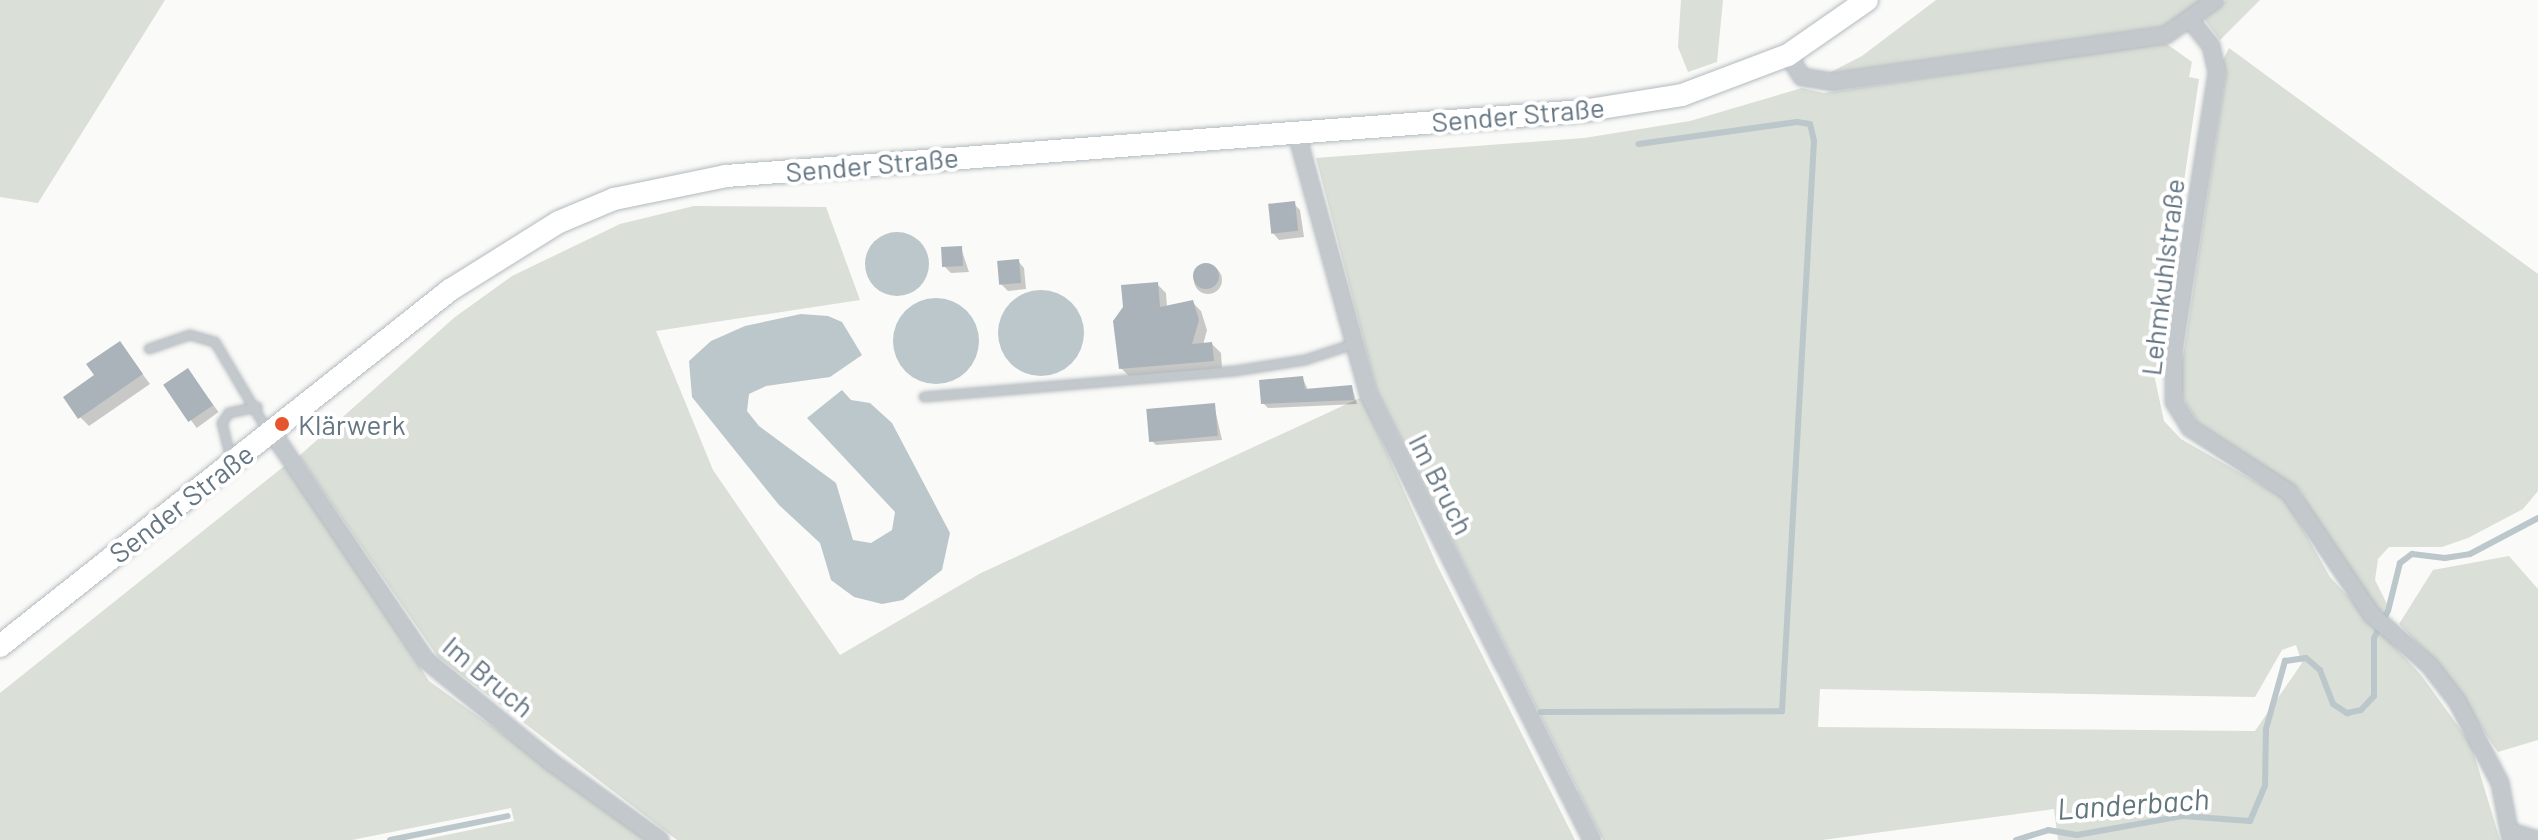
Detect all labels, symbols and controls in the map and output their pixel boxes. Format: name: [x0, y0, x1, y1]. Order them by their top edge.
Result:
street label: Sender Straße: [1430, 90, 1606, 138]
street label: Sender Straße: [784, 140, 960, 188]
street label: Lehmkuhlstraße: [2133, 177, 2191, 377]
place label: Klärwerk: [298, 407, 406, 441]
marker: Klärwerk: [273, 415, 291, 433]
street label: Im Bruch: [1402, 428, 1482, 540]
street label: Sender Straße: [102, 436, 260, 570]
street label: Im Bruch: [437, 628, 541, 724]
water label: Landerbach: [2056, 780, 2210, 826]

